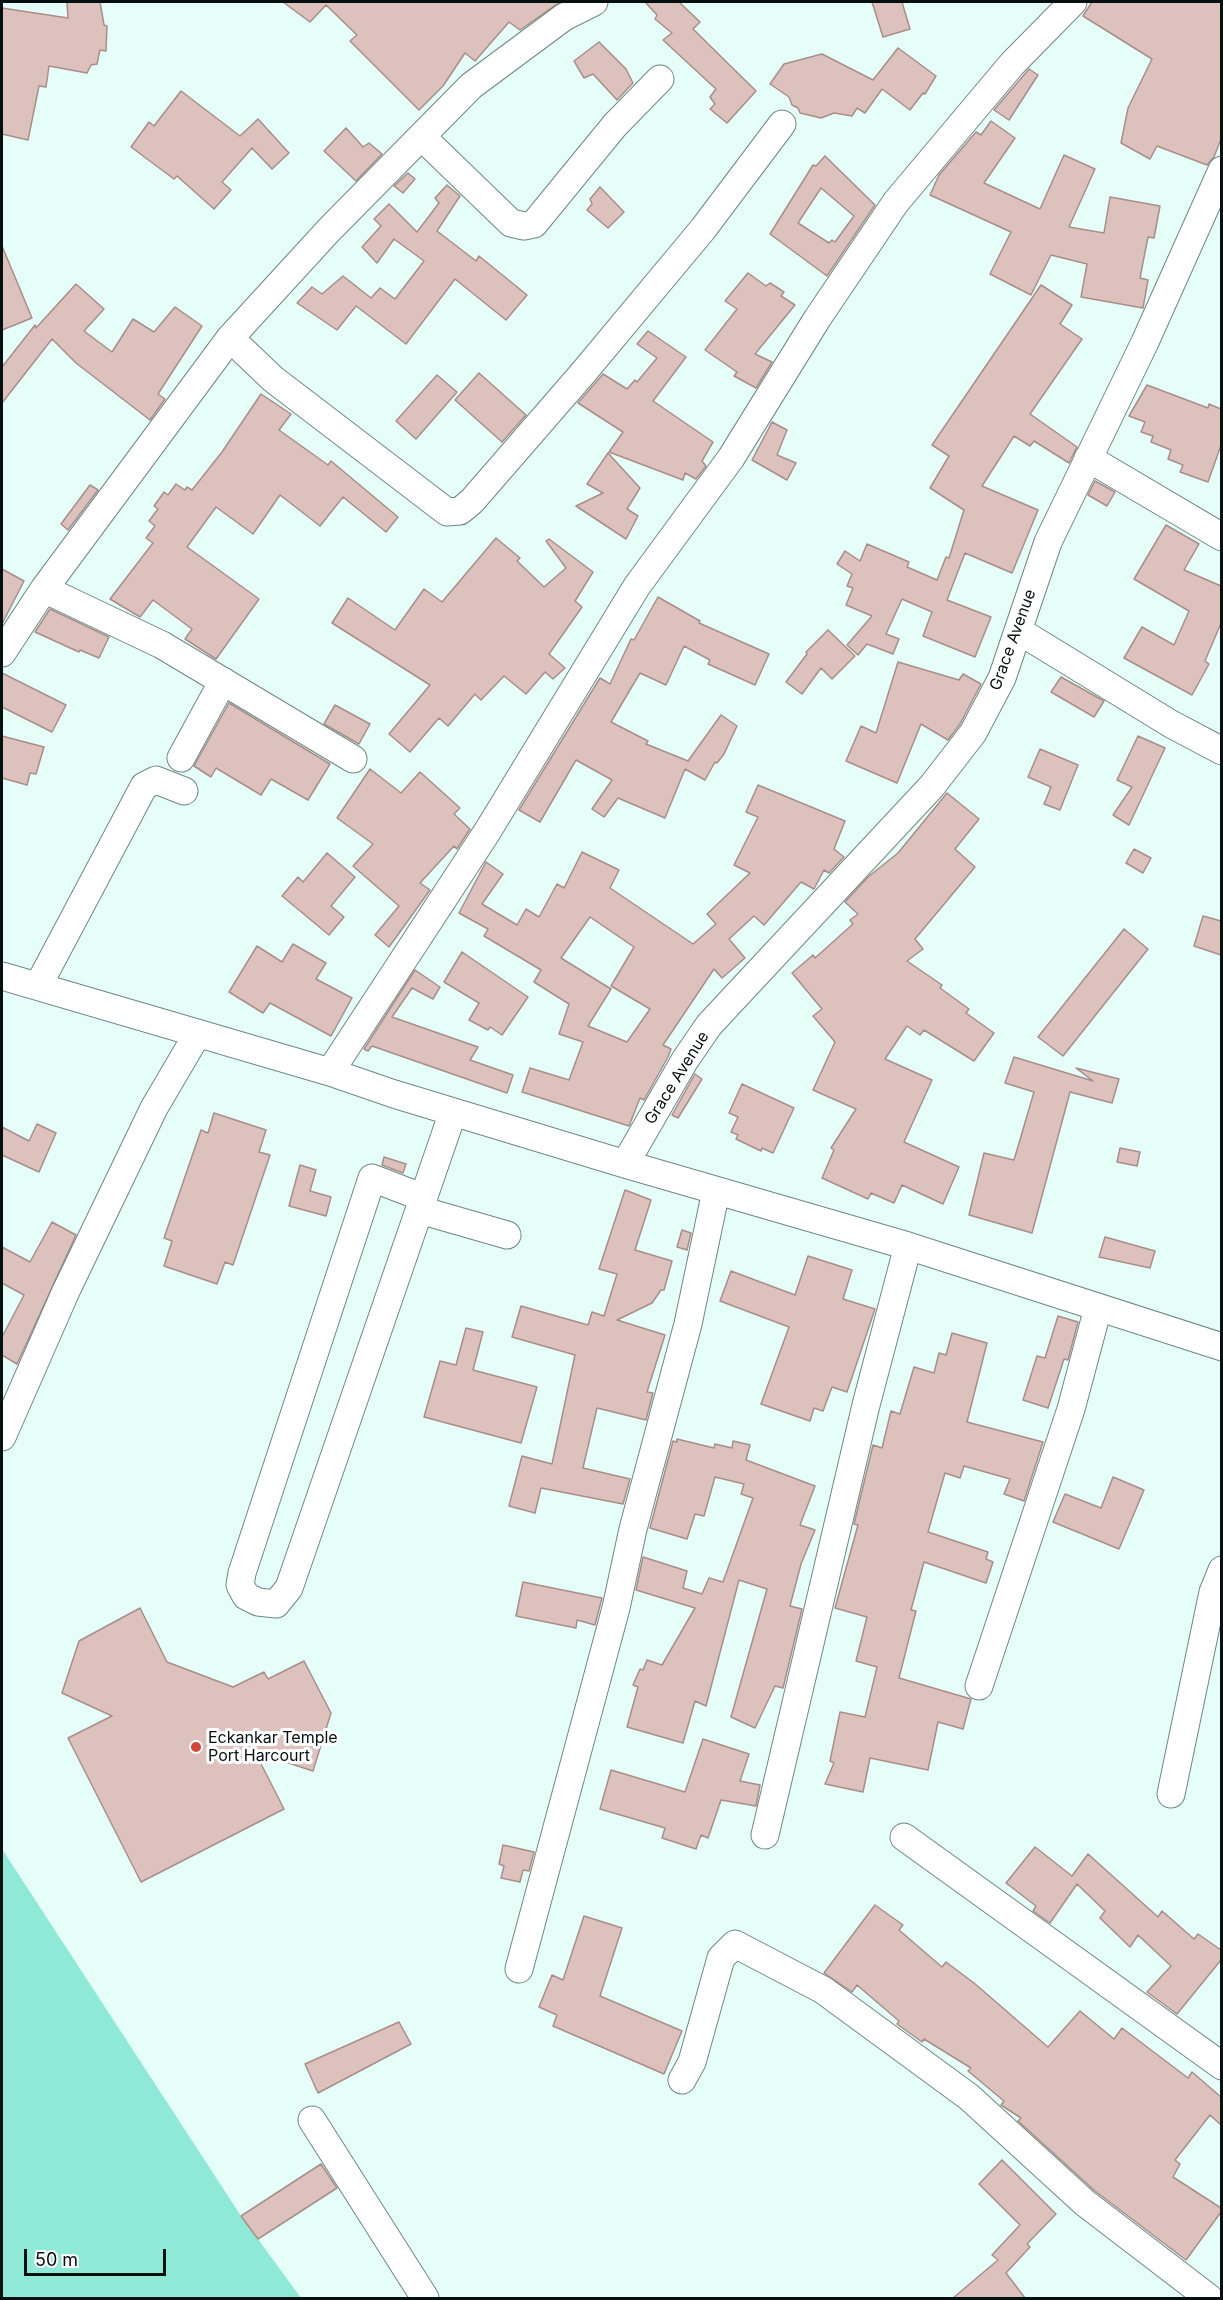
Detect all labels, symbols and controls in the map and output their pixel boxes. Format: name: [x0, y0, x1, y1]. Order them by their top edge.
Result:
street label: Grace Avenue: [986, 587, 1040, 693]
street label: Grace Avenue: [641, 1028, 713, 1128]
place label: Eckankar Temple Port Harcourt: [208, 1728, 338, 1766]
marker: Eckankar Temple Port Harcourt: [189, 1740, 203, 1754]
scale bar: [27, 2237, 170, 2275]
text: 50 m: [35, 2249, 78, 2270]

